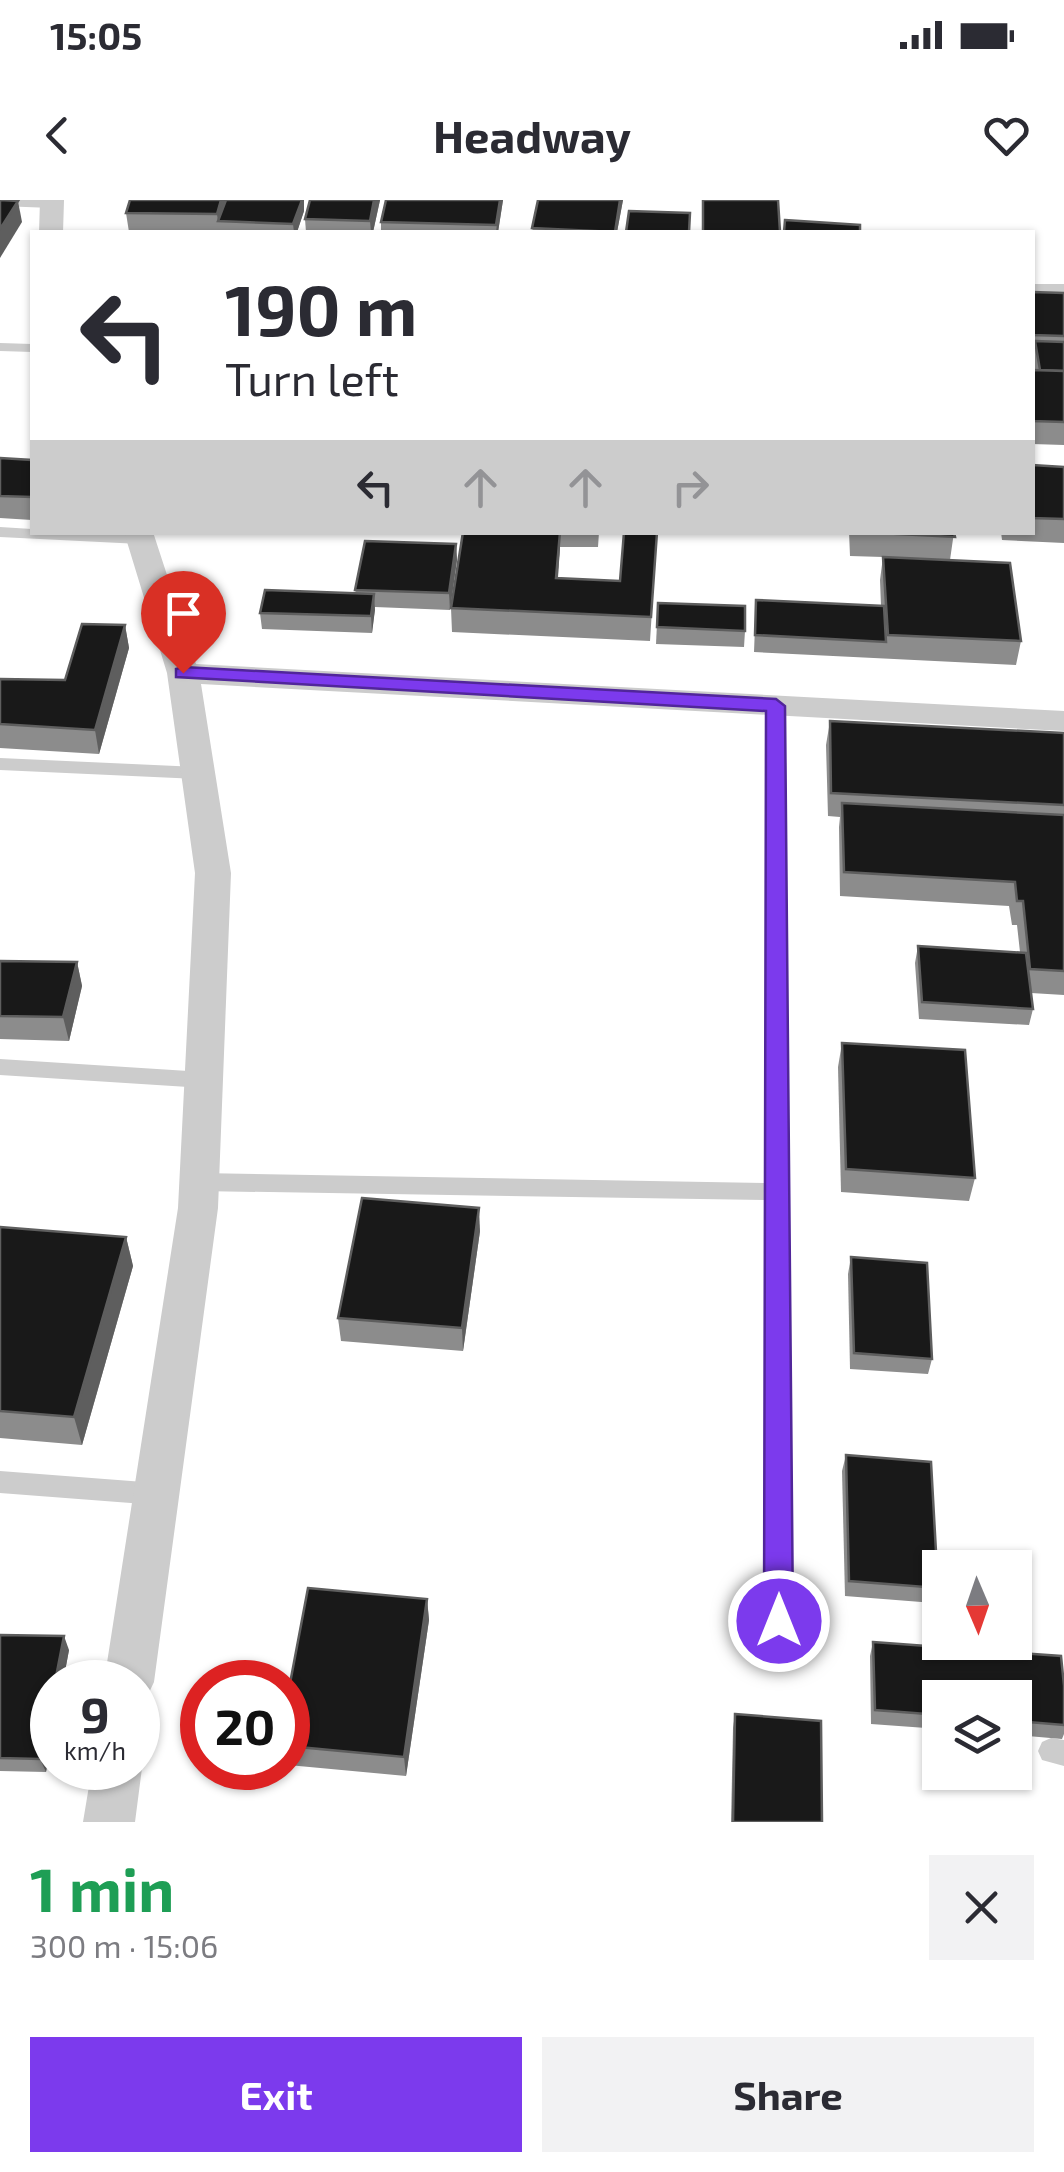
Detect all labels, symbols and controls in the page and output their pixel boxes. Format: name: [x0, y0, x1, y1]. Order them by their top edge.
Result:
text: 15:05: [50, 12, 142, 58]
icon: back: [30, 108, 85, 163]
text: Headway: [433, 108, 631, 162]
icon: heart: [979, 108, 1034, 163]
text: 190 m: [225, 266, 418, 350]
icon: left: [60, 270, 190, 400]
text: Turn left: [225, 351, 399, 405]
icon: left: [348, 460, 403, 515]
icon: ahead: [453, 460, 508, 515]
icon: ahead: [558, 460, 613, 515]
icon: right: [663, 460, 718, 515]
pin: [141, 571, 226, 674]
icon: arrive: [156, 586, 211, 641]
north arrow: [922, 1550, 1032, 1660]
map controls: [922, 1550, 1032, 1790]
position arrow: [727, 1569, 831, 1673]
speed limit sign: 20: [180, 1660, 310, 1790]
button: layers: [922, 1680, 1032, 1790]
text: 9: [80, 1683, 110, 1743]
text: km/h: [64, 1735, 126, 1765]
text: 1 min: [30, 1852, 174, 1924]
button: close: [929, 1855, 1034, 1960]
text: 300 m · 15:06: [30, 1926, 218, 1964]
button: Exit: [30, 2037, 522, 2152]
button: Share: [542, 2037, 1034, 2152]

